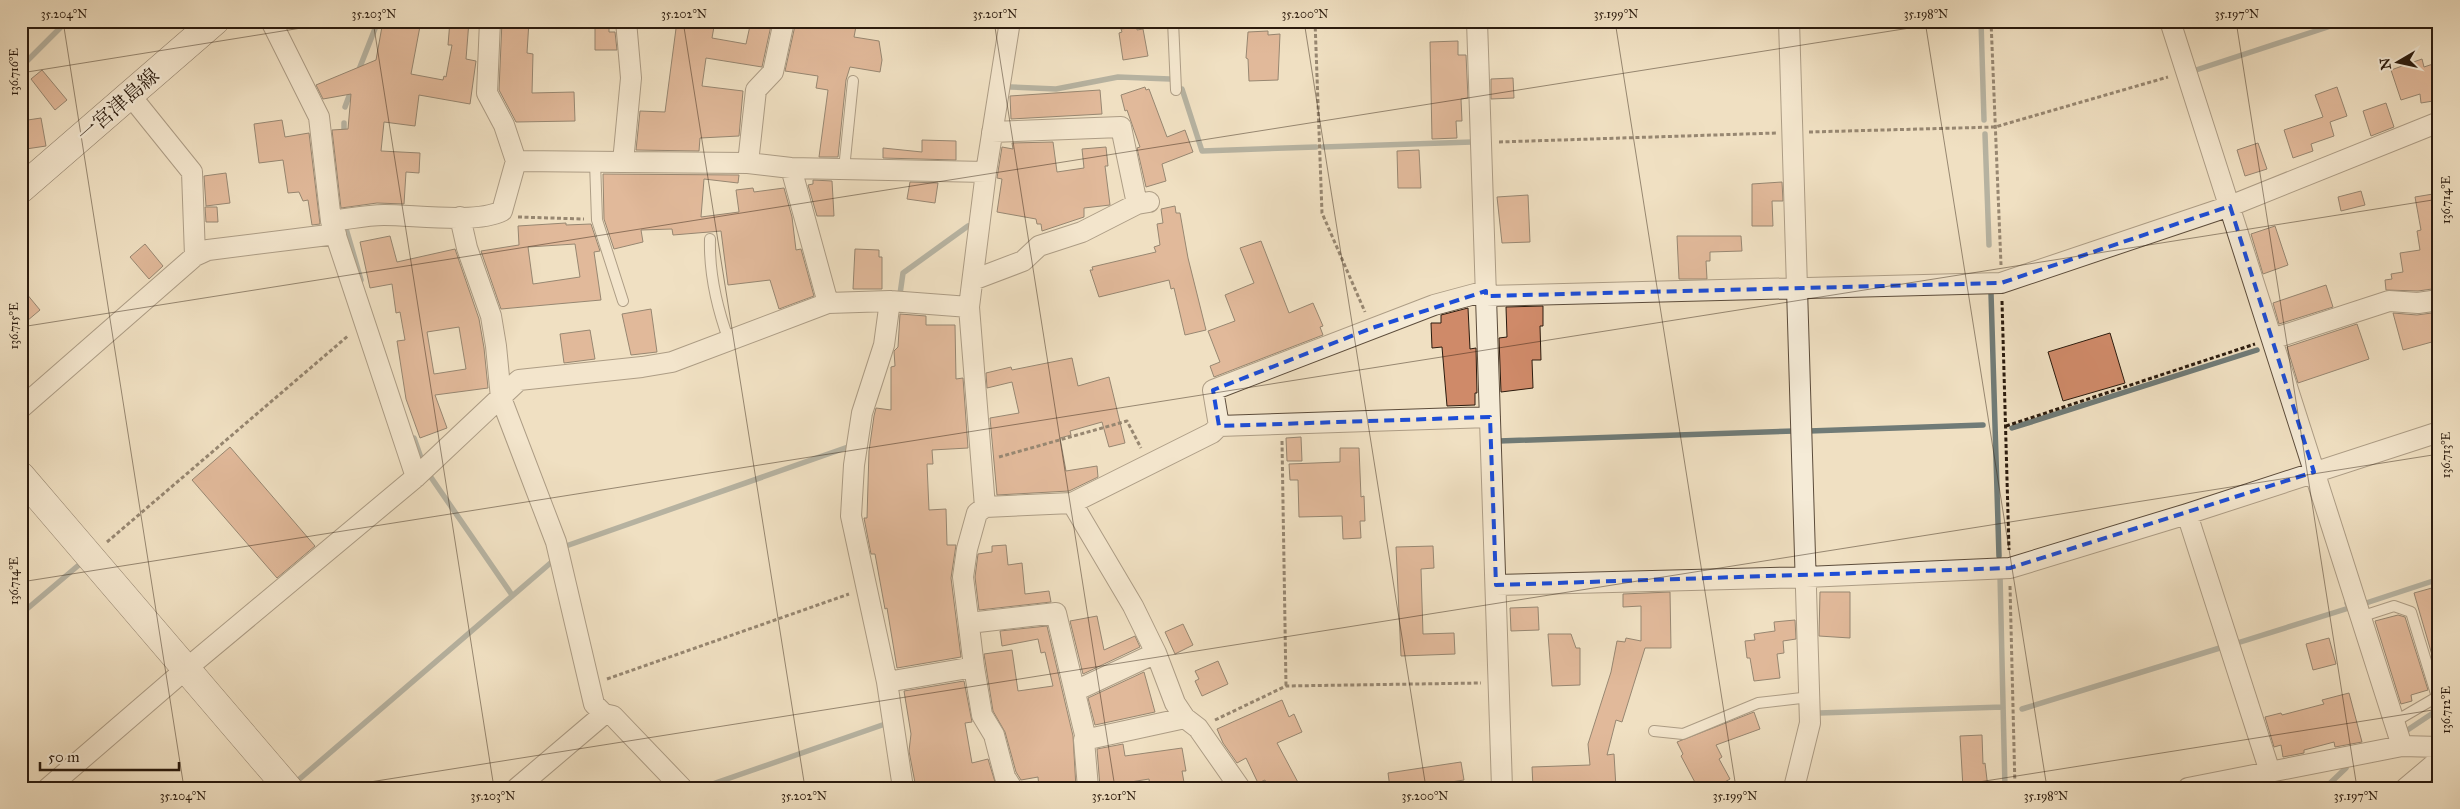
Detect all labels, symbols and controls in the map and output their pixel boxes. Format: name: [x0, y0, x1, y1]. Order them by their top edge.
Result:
text: 35.204°N: [41, 7, 87, 21]
text: 35.203°N: [352, 7, 396, 21]
text: 35.202°N: [661, 7, 707, 21]
text: 35.201°N: [973, 7, 1017, 21]
text: 35.200°N: [1282, 7, 1328, 21]
text: 35.199°N: [1594, 7, 1638, 21]
text: 35.198°N: [1904, 7, 1948, 21]
text: 35.197°N: [2215, 7, 2259, 21]
north arrow: [2372, 38, 2422, 88]
text: 136.716°E: [7, 48, 21, 96]
text: N: [2376, 57, 2395, 71]
street label: 一宮津島線: [72, 63, 164, 147]
text: 136.714°E: [2439, 175, 2453, 224]
text: 136.715°E: [7, 302, 21, 350]
text: 136.713°E: [2439, 431, 2453, 478]
text: 136.714°E: [7, 556, 21, 605]
text: 136.712°E: [2439, 686, 2453, 734]
scale bar: [40, 739, 179, 771]
text: 50 m: [48, 748, 80, 766]
text: 35.204°N: [160, 789, 206, 803]
text: 35.203°N: [471, 789, 515, 803]
text: 35.202°N: [781, 789, 827, 803]
text: 35.201°N: [1092, 789, 1136, 803]
text: 35.200°N: [1402, 789, 1448, 803]
text: 35.199°N: [1713, 789, 1757, 803]
text: 35.198°N: [2024, 789, 2068, 803]
text: 35.197°N: [2334, 789, 2378, 803]

